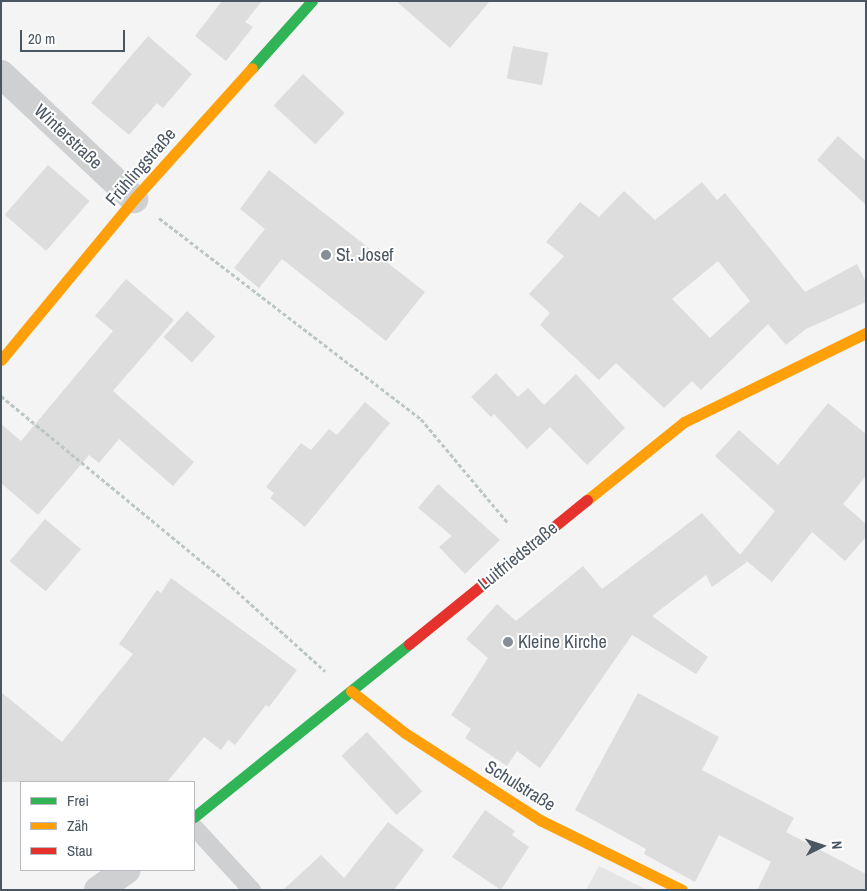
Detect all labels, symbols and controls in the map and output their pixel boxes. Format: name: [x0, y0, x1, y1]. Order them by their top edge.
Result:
scale bar: [22, 20, 128, 52]
text: 20 m: [28, 28, 55, 49]
street label: Winterstraße: [29, 100, 107, 174]
street label: Frühlingstraße: [101, 124, 181, 210]
place label: St. Josef: [336, 244, 393, 266]
marker: St. Josef: [320, 249, 332, 261]
street label: Luitfriedstraße: [474, 517, 562, 595]
place label: Kleine Kirche: [518, 631, 607, 653]
marker: Kleine Kirche: [502, 636, 514, 648]
street label: Schulstraße: [481, 756, 559, 816]
legend: [20, 781, 195, 871]
text: Frei: [67, 790, 89, 811]
text: Zäh: [67, 815, 88, 836]
north arrow: [797, 821, 847, 871]
text: Stau: [67, 840, 92, 861]
text: N: [828, 840, 846, 850]

